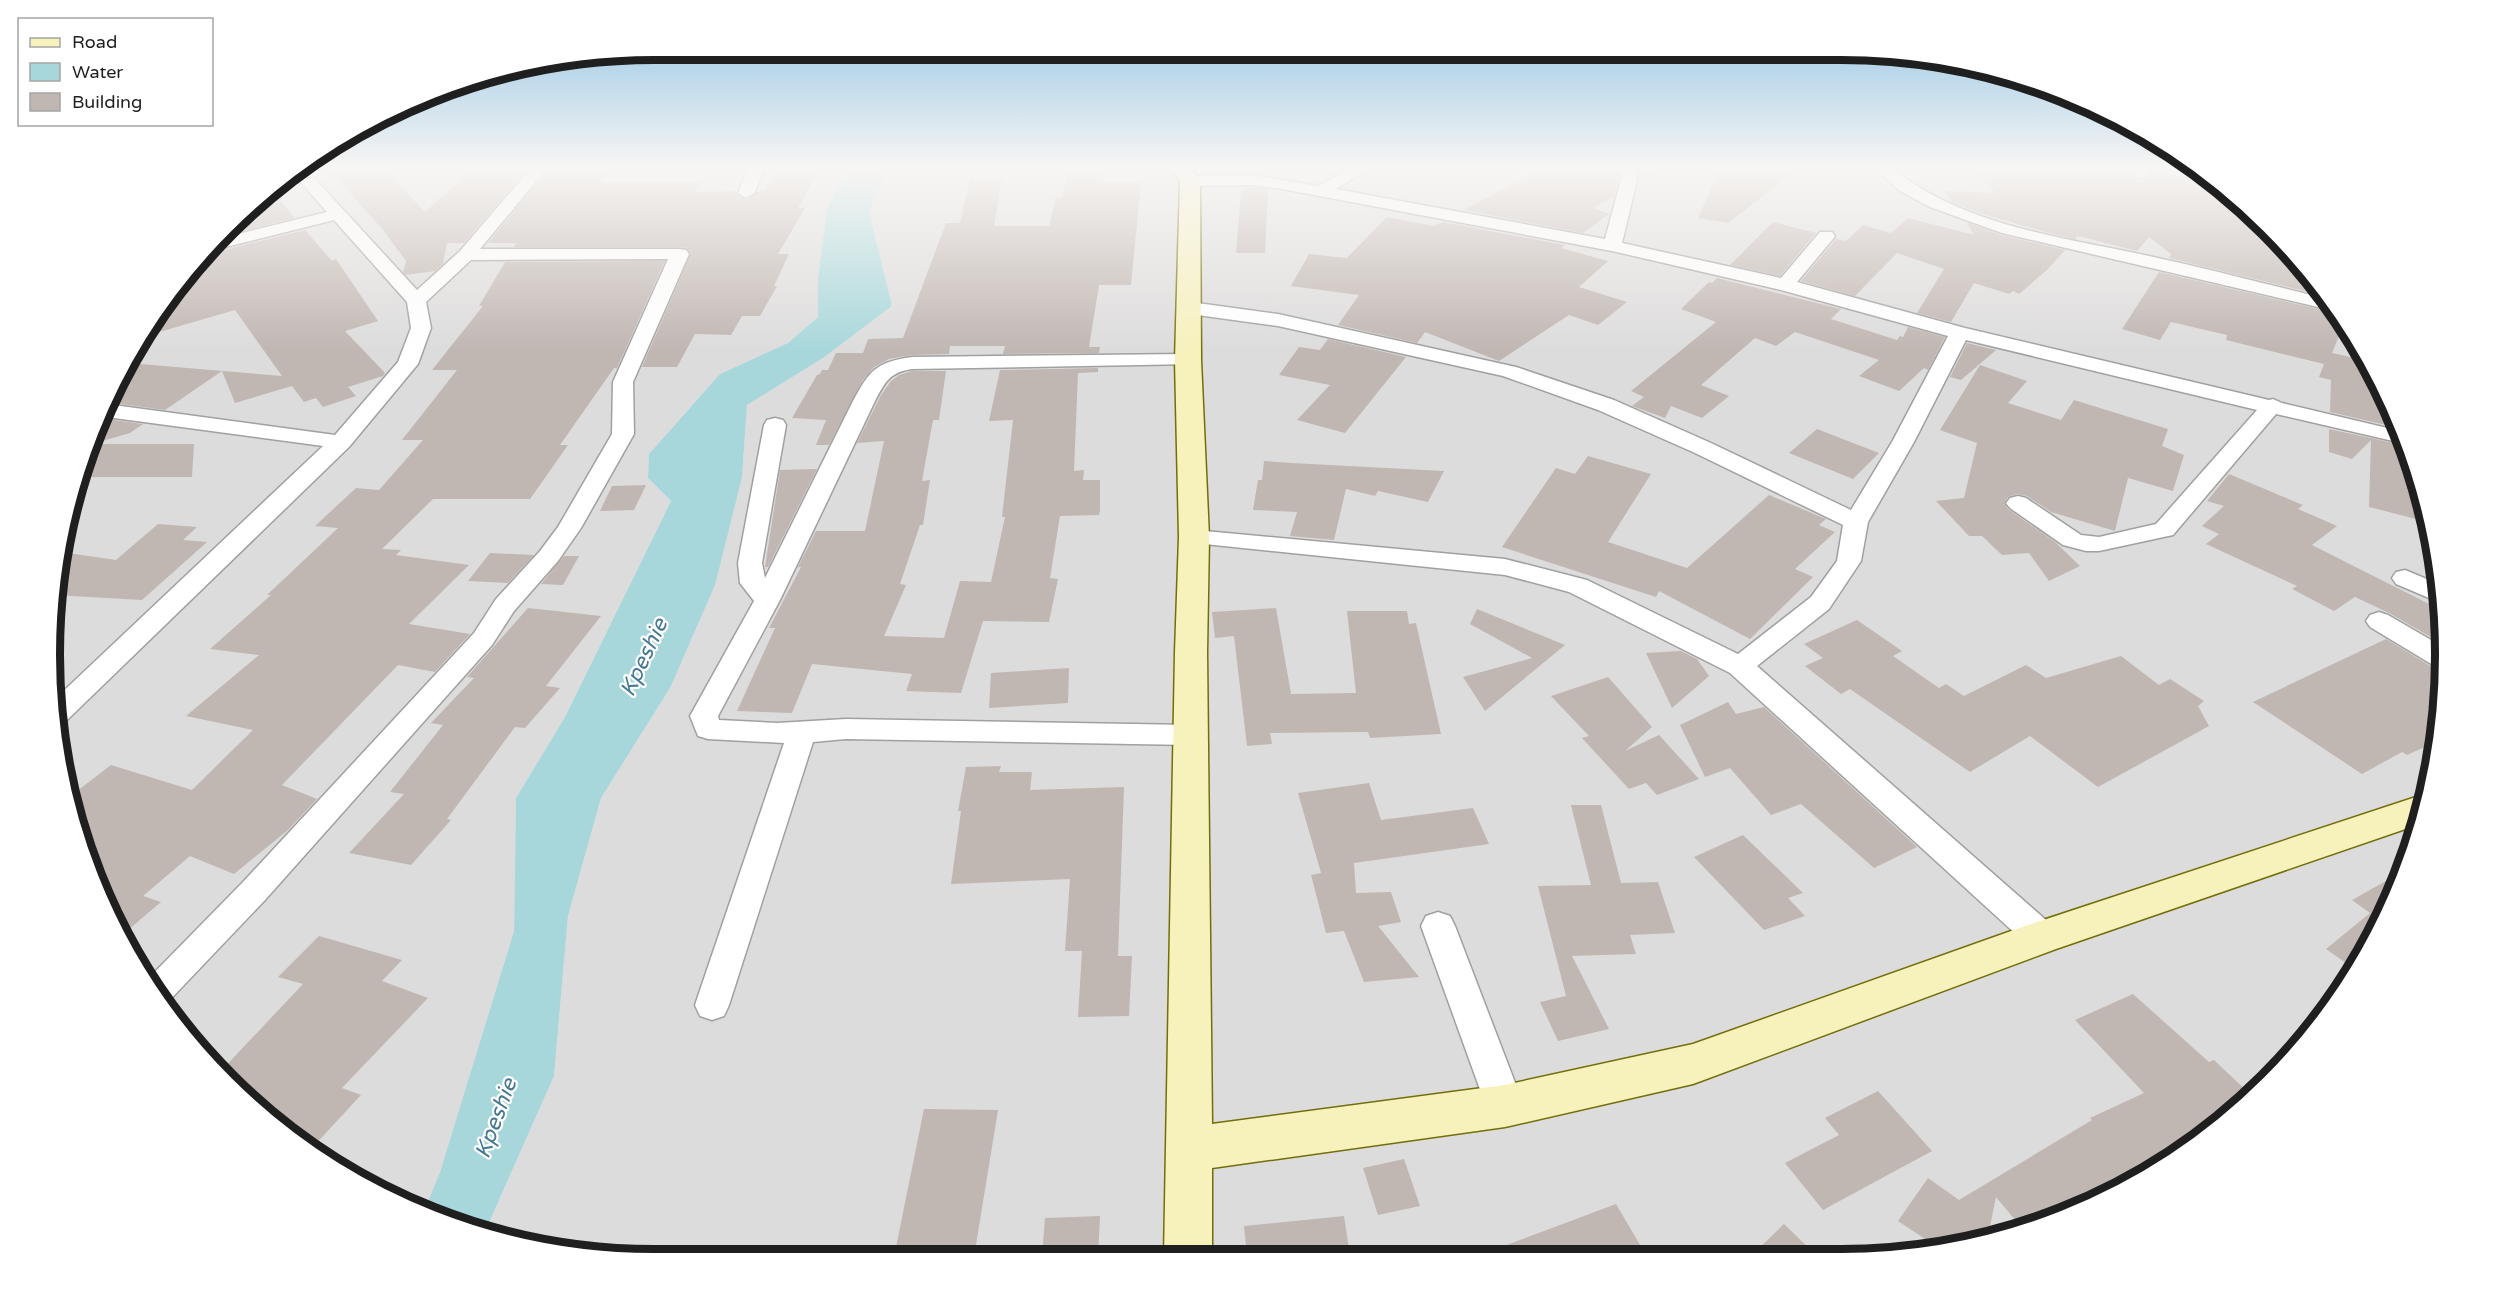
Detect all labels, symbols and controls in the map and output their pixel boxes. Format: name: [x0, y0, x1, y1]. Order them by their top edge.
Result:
legend: [18, 18, 213, 126]
text: Road: [72, 31, 117, 53]
text: Water: [72, 61, 123, 83]
text: Building: [72, 91, 142, 113]
water label: Kpeshie: [615, 613, 674, 701]
water label: Kpeshie: [470, 1073, 523, 1162]

